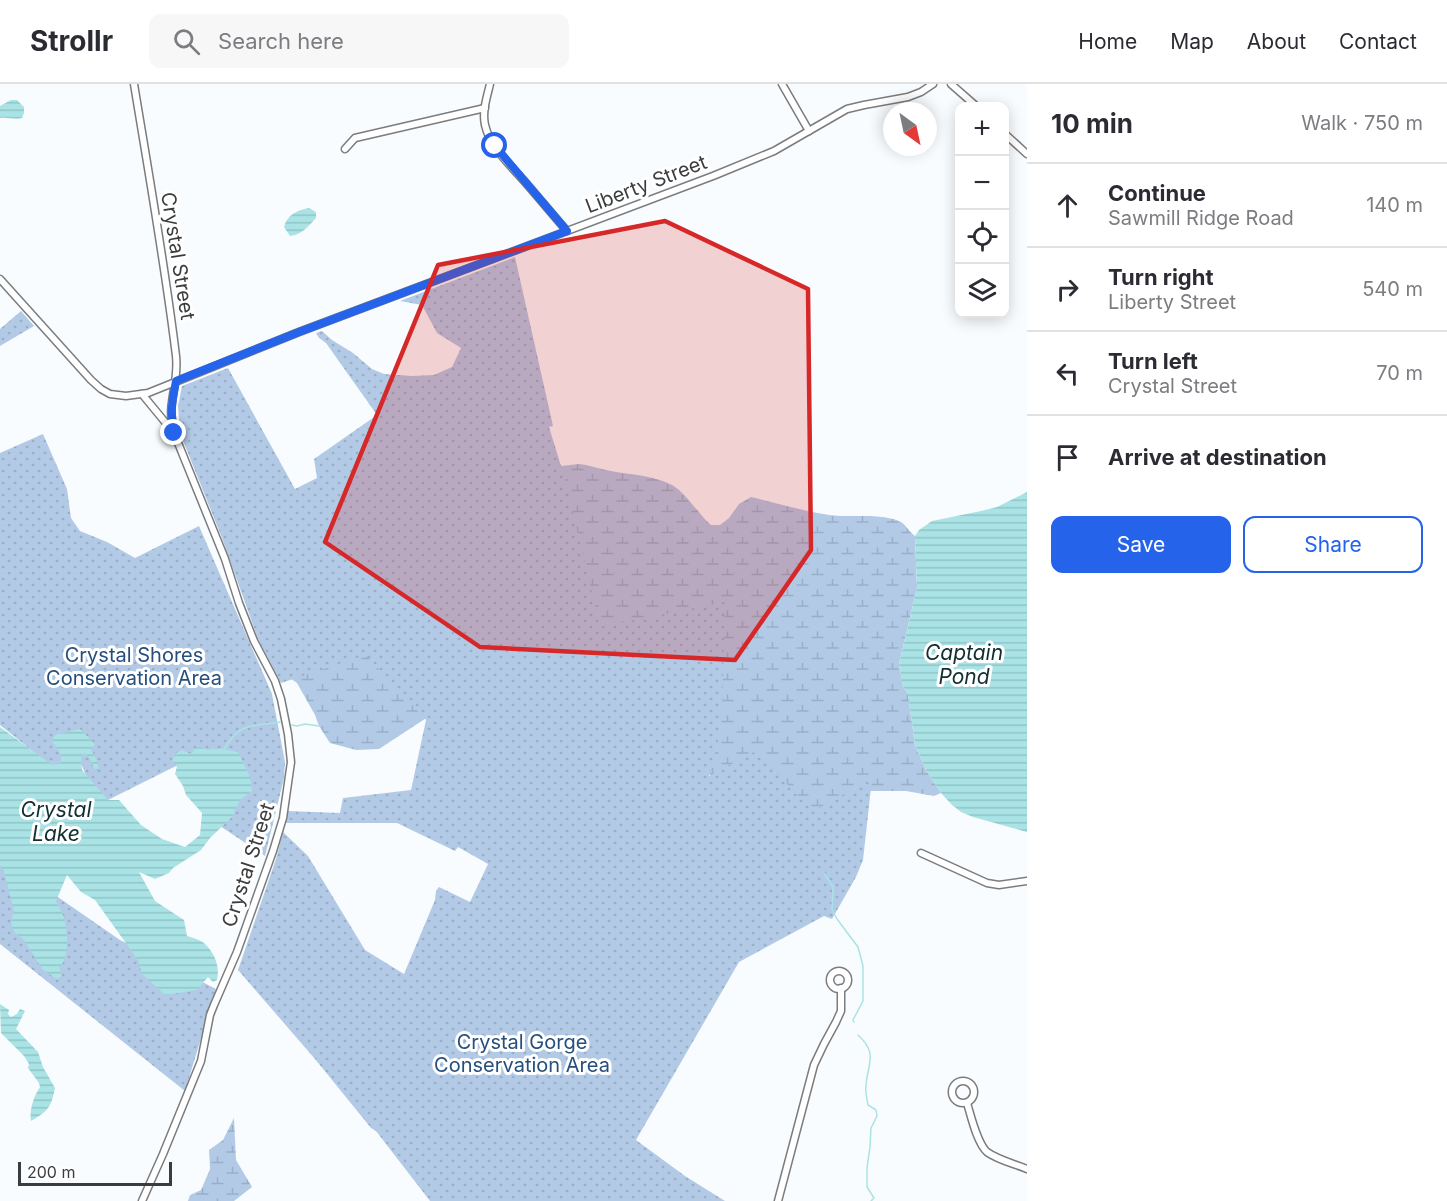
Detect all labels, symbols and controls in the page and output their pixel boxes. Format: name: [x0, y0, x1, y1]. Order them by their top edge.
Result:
search box: [149, 14, 569, 68]
text: Strollr: [30, 24, 113, 58]
icon: search: [170, 25, 203, 58]
text: Search here: [218, 28, 344, 54]
text: Home: [1078, 29, 1137, 54]
text: Map: [1170, 29, 1214, 54]
text: About: [1247, 29, 1306, 54]
text: Contact: [1339, 29, 1417, 54]
north arrow: [883, 102, 937, 156]
map controls: [955, 102, 1009, 318]
button: +: [955, 102, 1009, 156]
text: 10 min: [1051, 108, 1133, 139]
text: Walk · 750 m: [1301, 111, 1423, 135]
route start: [481, 132, 507, 158]
street label: Liberty Street: [582, 150, 711, 218]
button: −: [955, 156, 1009, 210]
text: Continue: [1108, 180, 1206, 206]
icon: ahead: [1051, 189, 1084, 222]
street label: Crystal Street: [156, 190, 200, 322]
text: 140 m: [1366, 193, 1423, 217]
text: Sawmill Ridge Road: [1108, 206, 1294, 230]
button: locate: [955, 210, 1009, 264]
button: layers: [955, 264, 1009, 318]
text: Turn right: [1108, 264, 1214, 290]
icon: right: [1051, 273, 1084, 306]
text: 540 m: [1362, 277, 1423, 301]
text: Liberty Street: [1108, 290, 1236, 314]
text: Turn left: [1108, 348, 1198, 374]
icon: left: [1051, 357, 1084, 390]
text: 70 m: [1376, 361, 1423, 385]
text: Crystal Street: [1108, 374, 1237, 398]
route end: [160, 419, 186, 445]
icon: arrive: [1051, 441, 1084, 474]
text: Arrive at destination: [1108, 444, 1327, 470]
button: Save: [1051, 516, 1231, 573]
button: Share: [1243, 516, 1423, 573]
water label: Captain Pond: [925, 640, 1003, 689]
park label: Crystal Shores Conservation Area: [46, 643, 222, 690]
water label: Crystal Lake: [20, 797, 92, 846]
street label: Crystal Street: [217, 800, 279, 930]
park label: Crystal Gorge Conservation Area: [434, 1030, 610, 1077]
scale bar: [18, 1159, 172, 1186]
text: 200 m: [27, 1162, 75, 1182]

